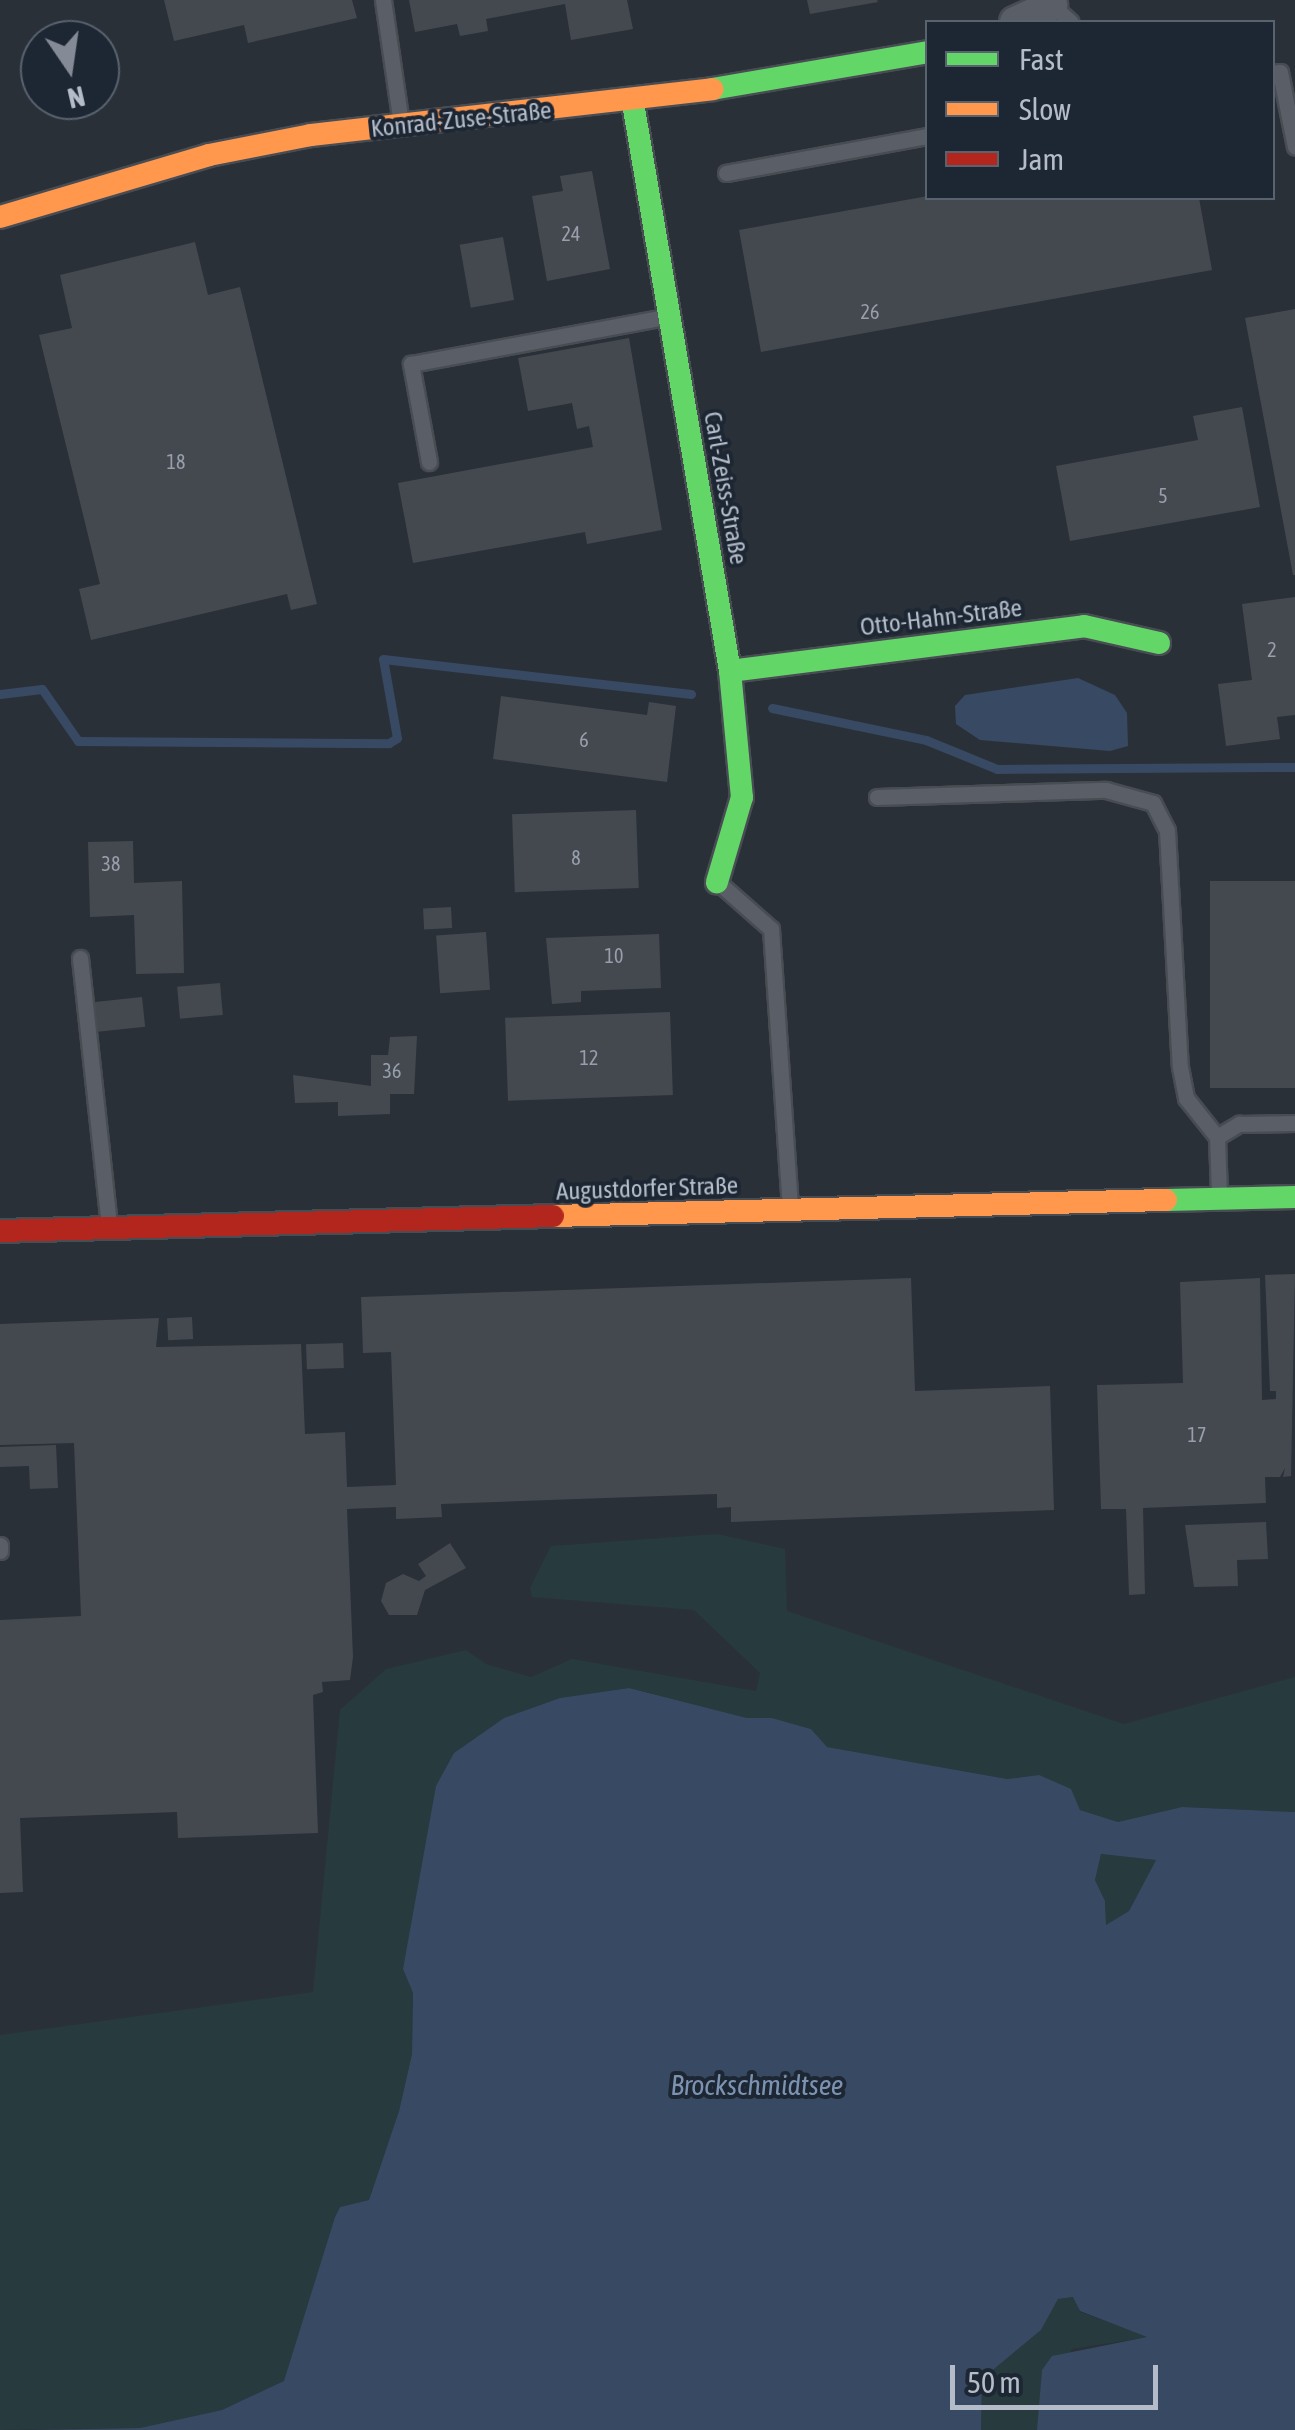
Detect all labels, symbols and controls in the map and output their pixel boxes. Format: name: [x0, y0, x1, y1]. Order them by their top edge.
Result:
north arrow: [20, 20, 120, 120]
legend: [925, 20, 1275, 200]
text: Fast: [1019, 42, 1064, 76]
text: N: [65, 80, 88, 115]
text: Slow: [1019, 92, 1071, 126]
street label: Konrad-Zuse-Straße: [369, 95, 553, 143]
text: Jam: [1019, 142, 1064, 176]
house number: 24: [562, 221, 580, 245]
house number: 26: [861, 299, 879, 323]
street label: Carl-Zeiss-Straße: [698, 409, 754, 567]
house number: 18: [167, 449, 185, 473]
house number: 5: [1158, 483, 1168, 507]
street label: Otto-Hahn-Straße: [858, 592, 1024, 642]
house number: 2: [1267, 637, 1277, 661]
house number: 6: [579, 727, 589, 751]
house number: 8: [571, 845, 581, 869]
house number: 38: [102, 851, 120, 875]
house number: 10: [605, 943, 623, 967]
house number: 12: [580, 1045, 598, 1069]
house number: 36: [383, 1058, 401, 1082]
street label: Augustdorfer Straße: [556, 1170, 738, 1206]
house number: 17: [1188, 1422, 1206, 1446]
water label: Brockschmidtsee: [670, 2068, 844, 2102]
scale bar: [955, 2345, 1162, 2407]
text: 50 m: [967, 2365, 1021, 2399]

